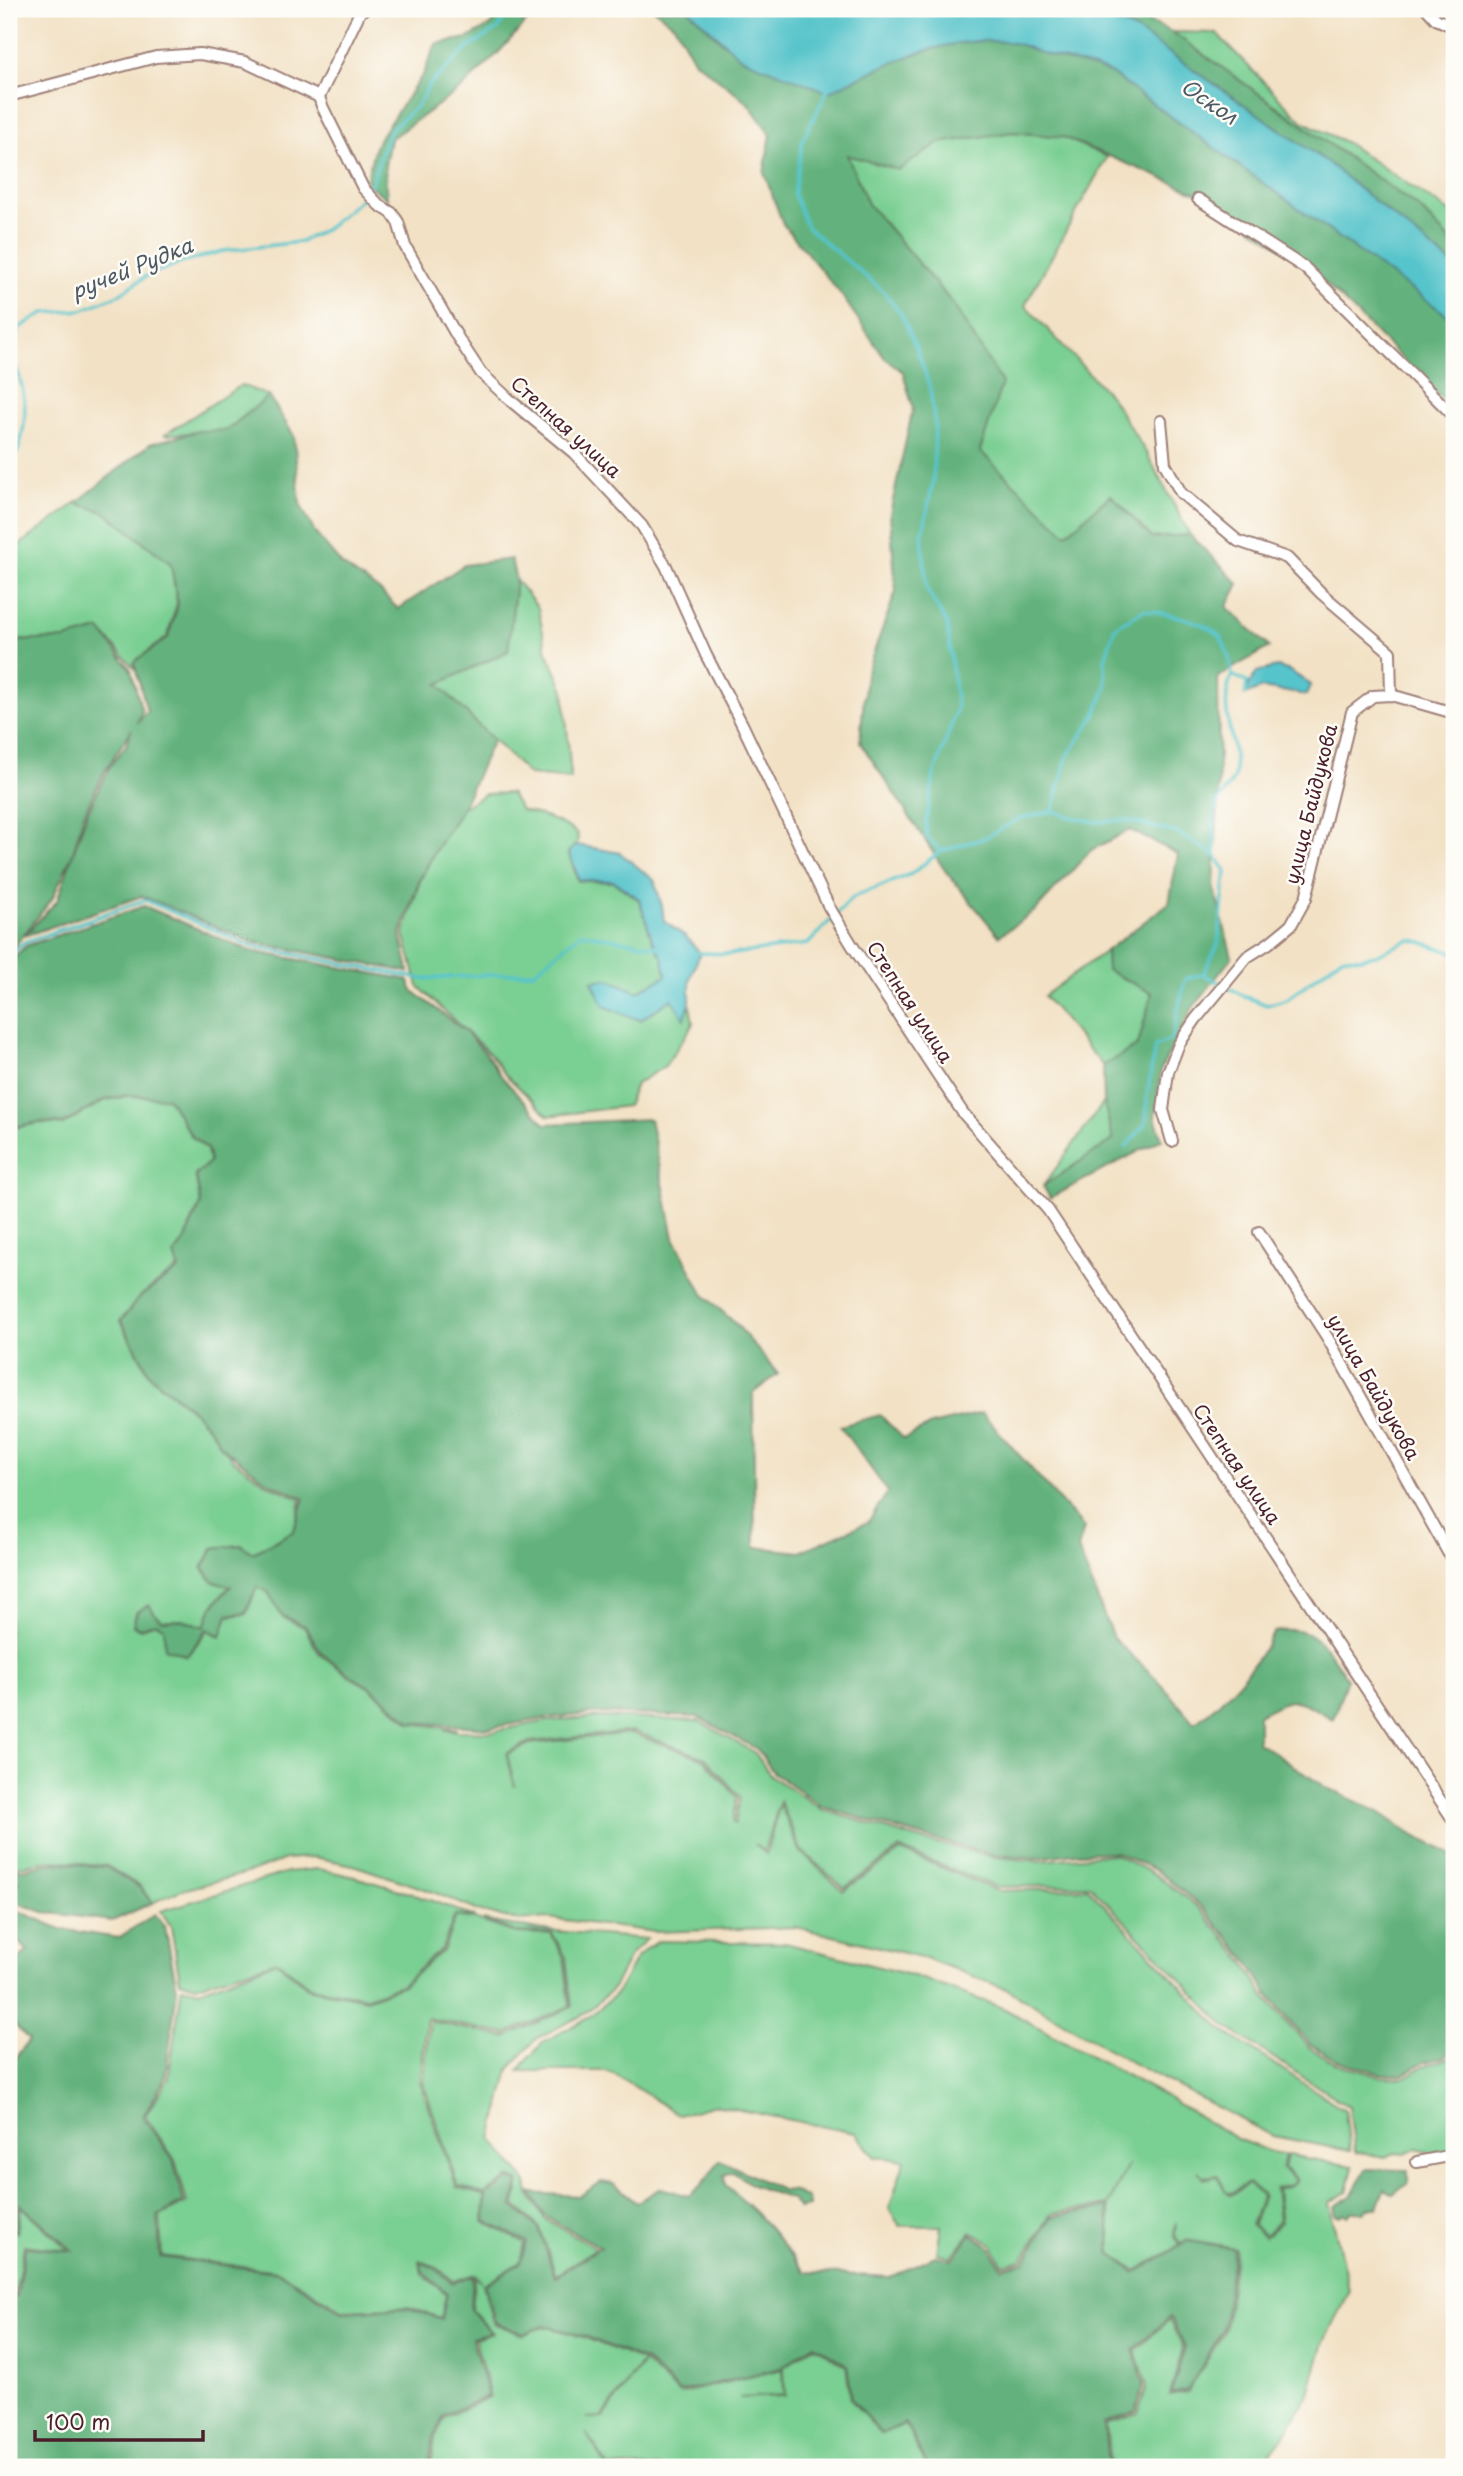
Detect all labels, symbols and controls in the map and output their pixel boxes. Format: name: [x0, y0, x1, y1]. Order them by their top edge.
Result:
water label: Оскол: [1175, 69, 1245, 131]
water label: ручей Рудка: [66, 228, 198, 306]
street label: Степная улица: [505, 369, 628, 484]
street label: улица Байдукова: [1277, 721, 1344, 887]
street label: Степная улица: [861, 935, 961, 1068]
street label: улица Байдукова: [1322, 1308, 1428, 1465]
street label: Степная улица: [1187, 1397, 1289, 1530]
scale bar: [35, 2399, 203, 2443]
text: 100 m: [46, 2405, 110, 2437]

